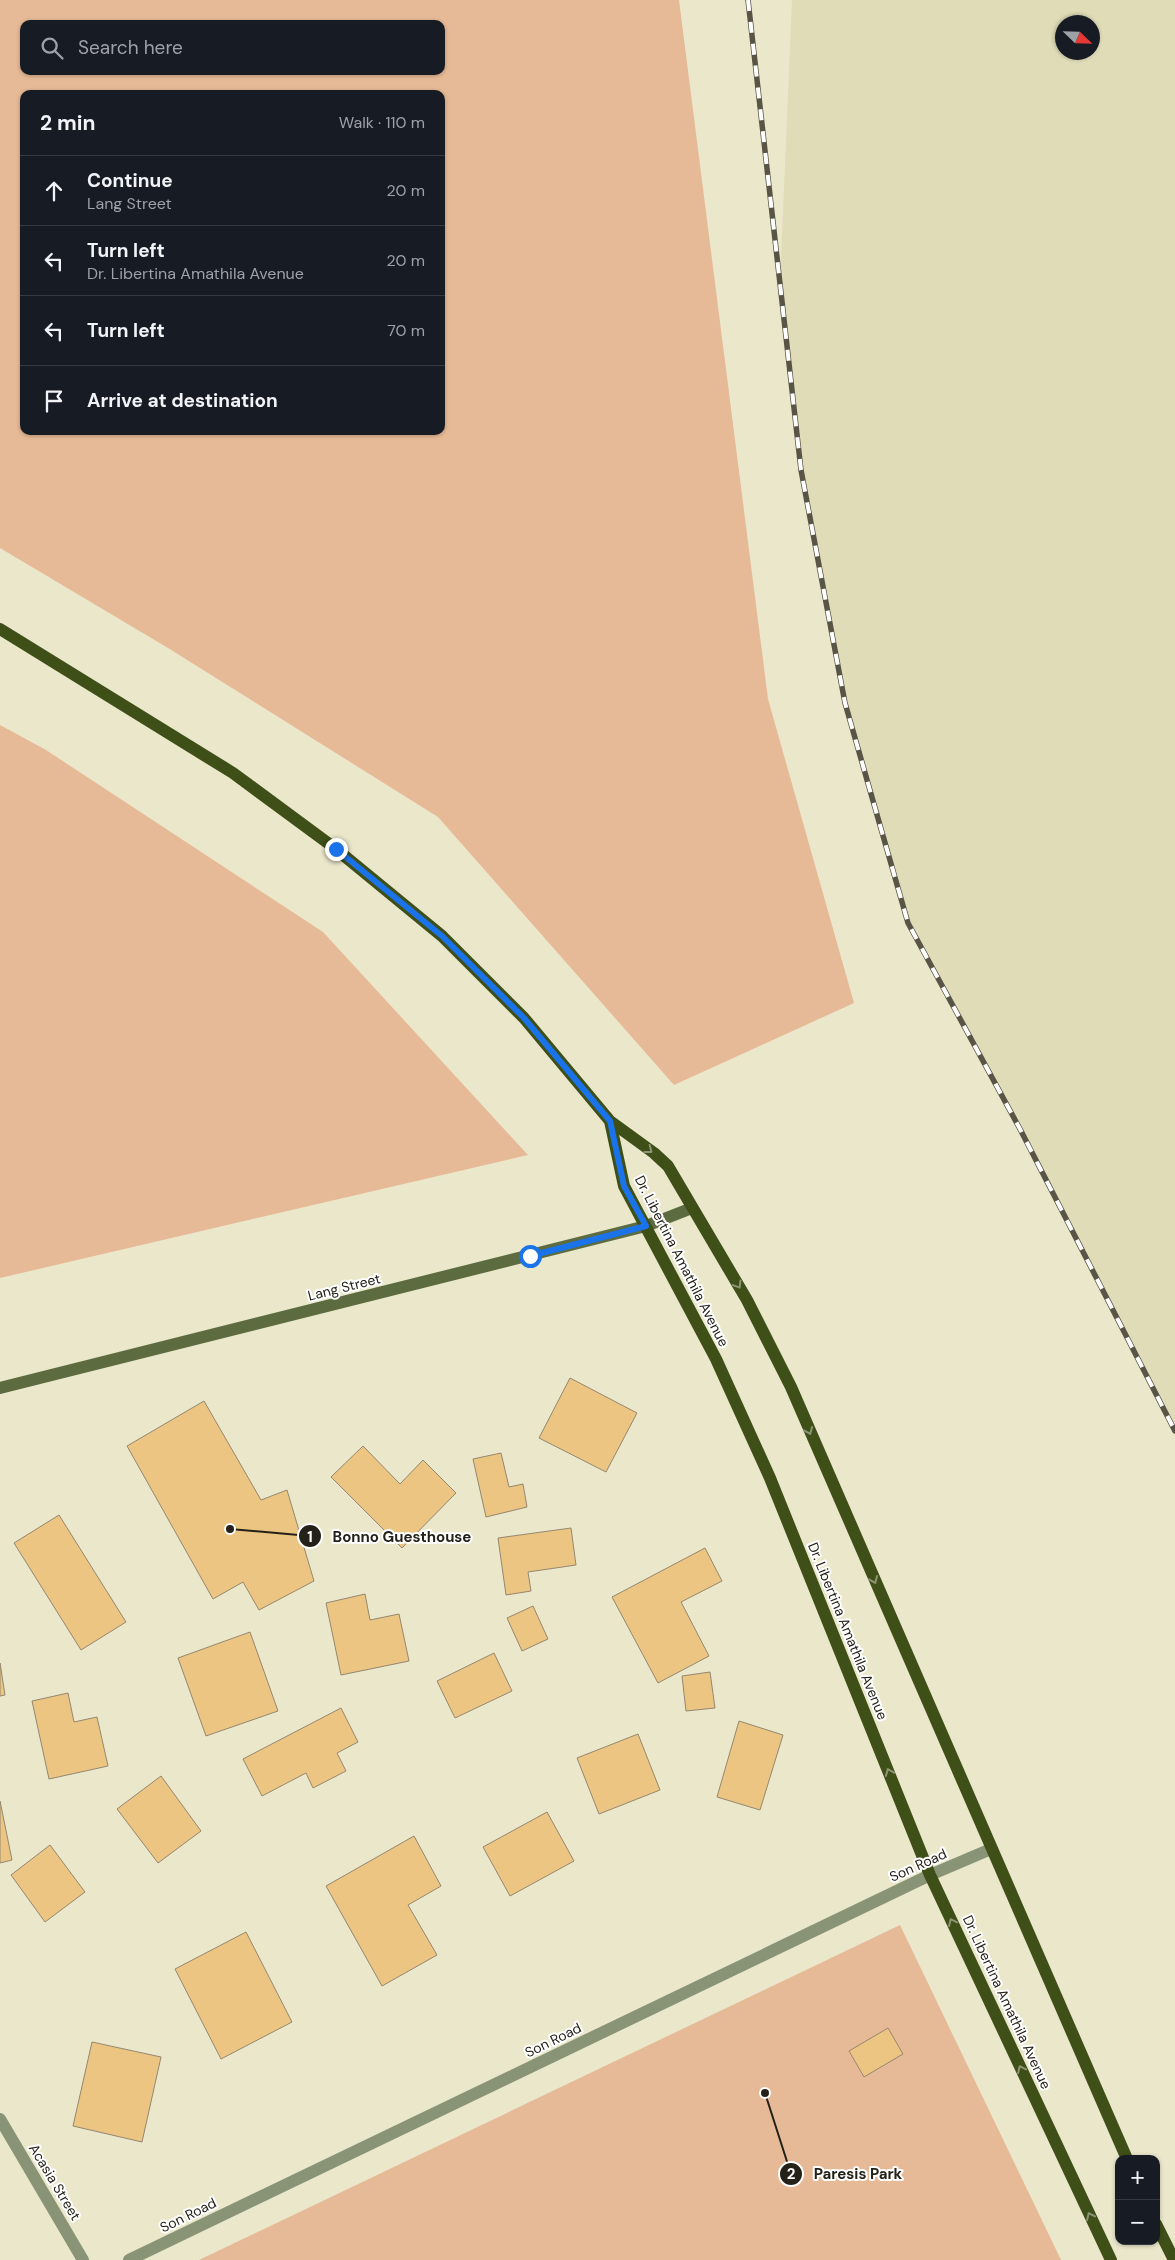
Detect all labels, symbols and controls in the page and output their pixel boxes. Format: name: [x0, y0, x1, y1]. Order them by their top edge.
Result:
north arrow: [1055, 15, 1100, 60]
search box: [20, 20, 445, 75]
icon: search: [38, 34, 66, 62]
text: Search here: [78, 35, 183, 60]
text: 2 min: [40, 109, 96, 137]
text: Walk · 110 m: [339, 112, 425, 133]
text: Continue: [87, 168, 173, 193]
icon: ahead: [40, 177, 68, 205]
text: 20 m: [386, 180, 425, 201]
text: Lang Street: [87, 193, 172, 214]
text: Turn left: [87, 238, 165, 263]
icon: left: [40, 247, 68, 275]
text: 20 m: [386, 250, 425, 271]
text: Dr. Libertina Amathila Avenue: [87, 263, 304, 284]
icon: left: [40, 317, 68, 345]
text: Turn left: [87, 318, 165, 343]
text: 70 m: [387, 320, 425, 341]
icon: arrive: [40, 387, 68, 415]
text: Arrive at destination: [87, 388, 278, 413]
route end: [325, 838, 348, 861]
one-way arrow: [643, 1144, 652, 1152]
street label: Dr. Libertina Amathila Avenue: [631, 1172, 733, 1350]
route start: [519, 1245, 542, 1268]
street label: Lang Street: [306, 1269, 382, 1305]
one-way arrow: [732, 1279, 742, 1288]
one-way arrow: [803, 1426, 814, 1435]
callout: Bonno Guesthouse: [297, 1521, 481, 1551]
text: 1: [307, 1527, 313, 1547]
text: Bonno Guesthouse: [333, 1527, 471, 1547]
street label: Dr. Libertina Amathila Avenue: [804, 1540, 892, 1722]
one-way arrow: [867, 1575, 878, 1584]
one-way arrow: [885, 1768, 895, 1777]
street label: Son Road: [887, 1844, 949, 1886]
street label: Dr. Libertina Amathila Avenue: [959, 1912, 1055, 2092]
one-way arrow: [948, 1918, 959, 1927]
street label: Son Road: [522, 2019, 584, 2061]
one-way arrow: [1017, 2065, 1028, 2074]
street label: Acasia Street: [25, 2141, 85, 2223]
map controls: [1115, 2155, 1160, 2245]
button: +: [1115, 2155, 1160, 2200]
callout: Paresis Park: [779, 2159, 912, 2189]
text: 2: [787, 2164, 796, 2184]
text: Paresis Park: [814, 2164, 903, 2184]
street label: Son Road: [157, 2194, 219, 2236]
button: −: [1115, 2200, 1160, 2245]
one-way arrow: [1086, 2212, 1097, 2221]

